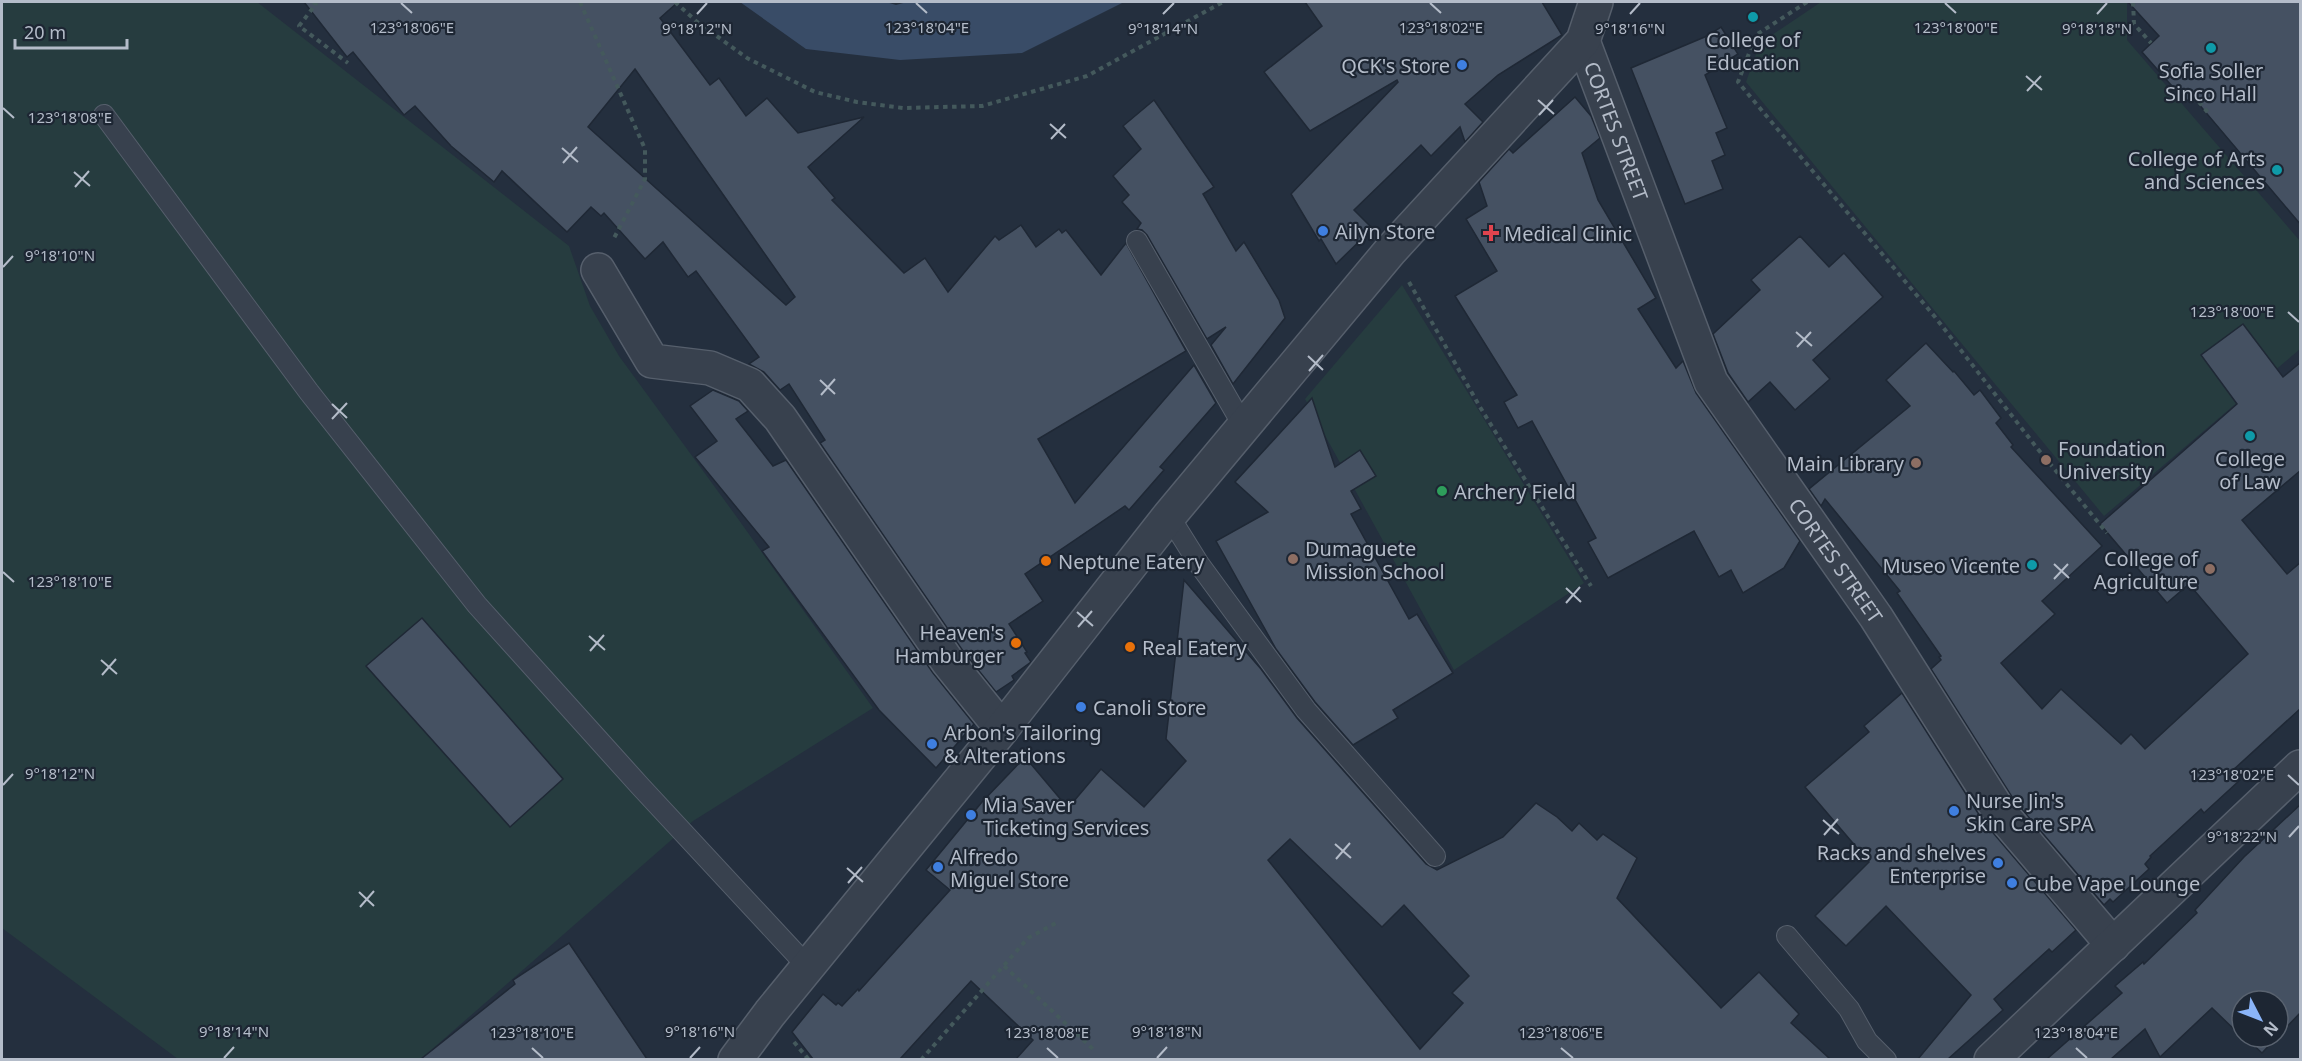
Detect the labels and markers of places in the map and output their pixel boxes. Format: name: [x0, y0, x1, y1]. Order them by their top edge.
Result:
marker: College of Education: [1746, 10, 1760, 24]
place label: College of Education: [1706, 26, 1801, 76]
marker: Sofia Soller Sinco Hall: [2204, 41, 2218, 55]
place label: QCK's Store: [1341, 52, 1450, 79]
place label: Sofia Soller Sinco Hall: [2159, 57, 2263, 107]
marker: QCK's Store: [1455, 58, 1469, 72]
place label: College of Arts and Sciences: [2128, 145, 2265, 195]
marker: College of Arts and Sciences: [2270, 163, 2284, 177]
place label: Ailyn Store: [1335, 218, 1435, 245]
place label: Medical Clinic: [1504, 220, 1632, 247]
marker: Ailyn Store: [1316, 224, 1330, 238]
marker: Medical Clinic: [1482, 224, 1500, 242]
marker: College of Law: [2243, 429, 2257, 443]
place label: Foundation University: [2058, 435, 2166, 485]
place label: College of Law: [2215, 445, 2285, 495]
place label: Main Library: [1786, 450, 1905, 477]
marker: Foundation University: [2039, 453, 2053, 467]
marker: Main Library: [1909, 456, 1923, 470]
place label: Archery Field: [1454, 478, 1576, 505]
marker: Archery Field: [1435, 484, 1449, 498]
place label: Dumaguete Mission School: [1305, 535, 1445, 585]
place label: College of Agriculture: [2094, 545, 2199, 595]
place label: Neptune Eatery: [1058, 548, 1205, 575]
marker: Dumaguete Mission School: [1286, 552, 1300, 566]
place label: Museo Vicente: [1882, 552, 2020, 579]
marker: Neptune Eatery: [1039, 554, 1053, 568]
marker: Museo Vicente: [2025, 558, 2039, 572]
marker: College of Agriculture: [2203, 562, 2217, 576]
place label: Heaven's Hamburger: [895, 619, 1004, 669]
place label: Real Eatery: [1142, 634, 1247, 661]
marker: Heaven's Hamburger: [1009, 636, 1023, 650]
marker: Real Eatery: [1123, 640, 1137, 654]
place label: Canoli Store: [1093, 694, 1206, 721]
marker: Canoli Store: [1074, 700, 1088, 714]
place label: Arbon's Tailoring & Alterations: [944, 719, 1102, 769]
marker: Arbon's Tailoring & Alterations: [925, 737, 939, 751]
place label: Nurse Jin's Skin Care SPA: [1966, 787, 2094, 837]
place label: Mia Saver Ticketing Services: [983, 791, 1149, 841]
marker: Nurse Jin's Skin Care SPA: [1947, 804, 1961, 818]
marker: Mia Saver Ticketing Services: [964, 808, 978, 822]
place label: Racks and shelves Enterprise: [1817, 839, 1986, 889]
place label: Alfredo Miguel Store: [950, 843, 1069, 893]
marker: Racks and shelves Enterprise: [1991, 856, 2005, 870]
marker: Alfredo Miguel Store: [931, 860, 945, 874]
place label: Cube Vape Lounge: [2024, 870, 2200, 897]
marker: Cube Vape Lounge: [2005, 876, 2019, 890]

